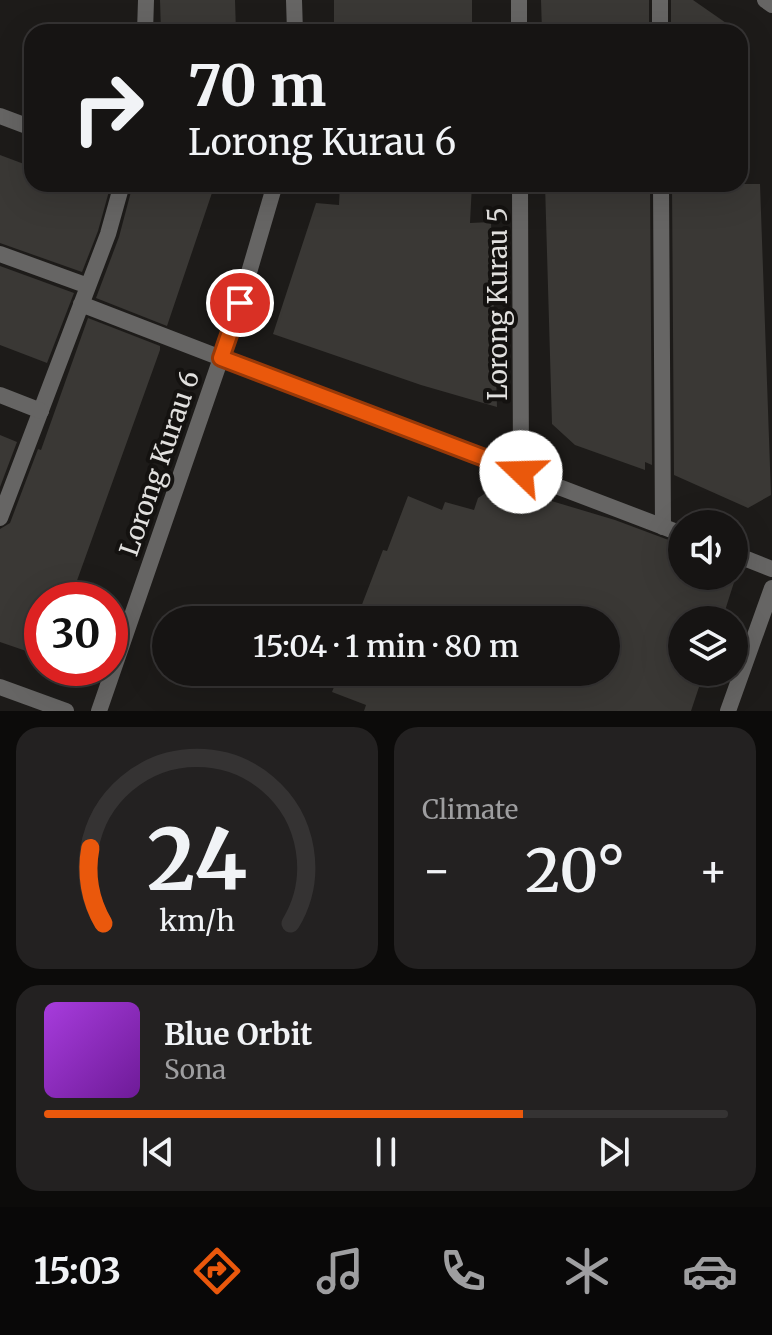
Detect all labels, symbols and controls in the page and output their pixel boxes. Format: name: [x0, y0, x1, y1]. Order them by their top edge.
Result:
text: 70 m: [188, 51, 326, 121]
icon: right: [56, 56, 160, 160]
text: Lorong Kurau 6: [188, 120, 456, 165]
street label: Lorong Kurau 5: [481, 207, 514, 401]
pin: [206, 269, 274, 337]
icon: arrive: [218, 281, 262, 325]
street label: Lorong Kurau 6: [112, 366, 206, 560]
position arrow: [479, 430, 563, 514]
map controls: [668, 510, 748, 686]
button: sound: [668, 510, 748, 590]
speed limit sign: 30: [24, 582, 128, 686]
button: layers: [668, 606, 748, 686]
text: 15:04 · 1 min · 80 m: [253, 627, 519, 665]
text: Climate: [422, 793, 518, 826]
text: 24: [147, 808, 247, 913]
text: 20°: [525, 833, 625, 908]
text: −: [422, 843, 451, 898]
text: +: [699, 843, 728, 898]
text: km/h: [159, 903, 235, 939]
text: Blue Orbit: [164, 1015, 312, 1053]
text: Sona: [164, 1053, 226, 1086]
icon: previous: [136, 1130, 180, 1174]
icon: pause: [364, 1130, 408, 1174]
icon: next: [592, 1130, 636, 1174]
icon: directions: [189, 1243, 245, 1299]
icon: music: [312, 1243, 368, 1299]
icon: phone: [435, 1243, 491, 1299]
icon: climate: [559, 1243, 615, 1299]
icon: car: [682, 1243, 738, 1299]
text: 15:03: [34, 1249, 121, 1294]

